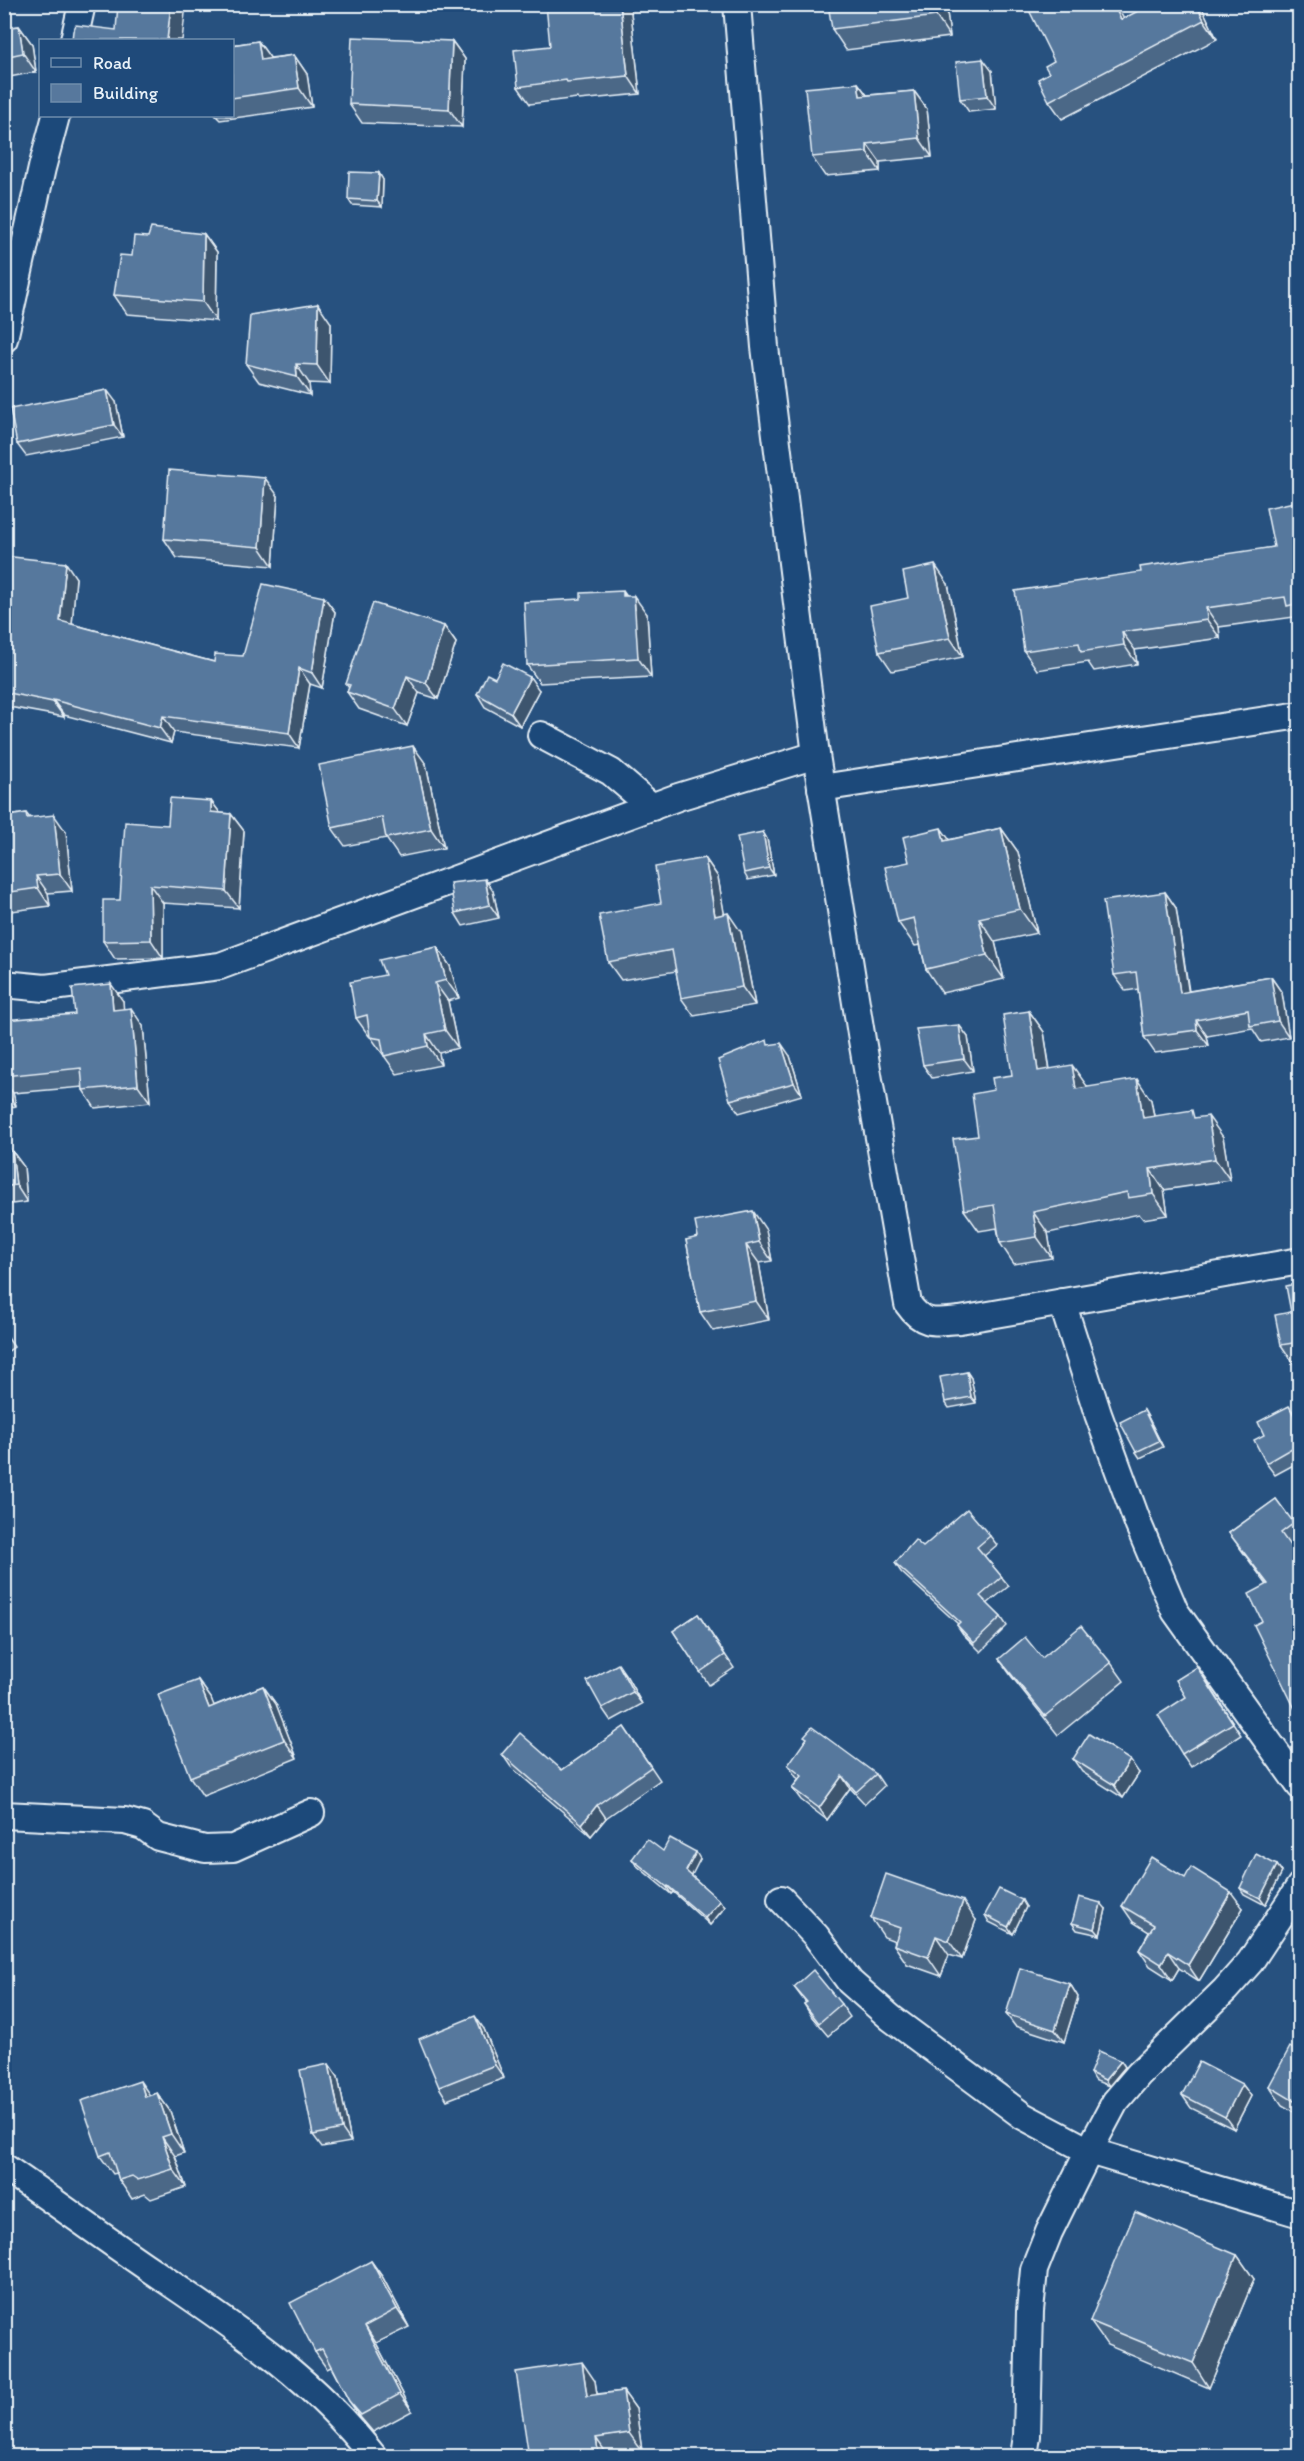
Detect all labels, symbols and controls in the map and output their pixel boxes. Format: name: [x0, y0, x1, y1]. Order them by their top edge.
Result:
legend: [39, 39, 234, 117]
text: Road: [93, 52, 132, 74]
text: Building: [93, 82, 159, 104]

